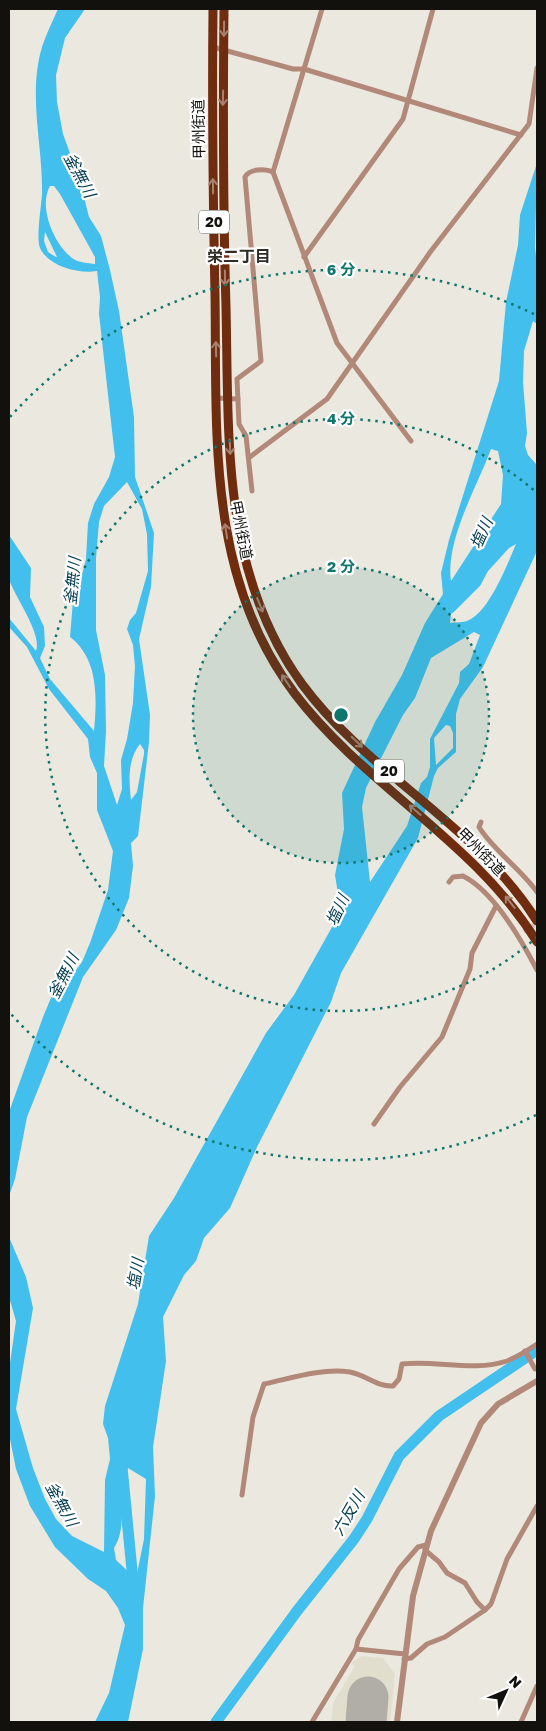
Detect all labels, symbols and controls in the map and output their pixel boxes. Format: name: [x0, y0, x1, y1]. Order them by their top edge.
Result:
one-way arrow: [219, 20, 229, 37]
one-way arrow: [219, 89, 228, 105]
street label: 甲州街道: [188, 99, 208, 159]
water label: 釜無川: [60, 149, 101, 203]
one-way arrow: [208, 179, 218, 195]
road number: 20: [199, 210, 229, 233]
district label: 栄二丁目: [207, 246, 271, 266]
text: 6 分: [327, 260, 355, 278]
one-way arrow: [220, 269, 230, 285]
one-way arrow: [211, 341, 221, 358]
text: 4 分: [327, 409, 355, 427]
one-way arrow: [225, 438, 235, 454]
street label: 甲州街道: [227, 499, 257, 561]
water label: 塩川: [465, 512, 497, 552]
one-way arrow: [220, 524, 230, 540]
water label: 釜無川: [60, 554, 85, 606]
text: 2 分: [327, 557, 355, 575]
one-way arrow: [256, 597, 265, 612]
one-way arrow: [281, 674, 291, 688]
centre of rings: [332, 706, 350, 724]
one-way arrow: [350, 735, 362, 747]
road number: 20: [374, 759, 404, 782]
one-way arrow: [409, 805, 422, 816]
street label: 甲州街道: [454, 824, 509, 879]
water label: 塩川: [321, 889, 354, 929]
one-way arrow: [504, 896, 515, 909]
water label: 釜無川: [43, 948, 84, 1002]
water label: 塩川: [122, 1255, 148, 1292]
water label: 釜無川: [42, 1478, 83, 1532]
water label: 六反川: [327, 1485, 370, 1539]
north arrow: [481, 1666, 531, 1716]
text: N: [506, 1672, 526, 1691]

